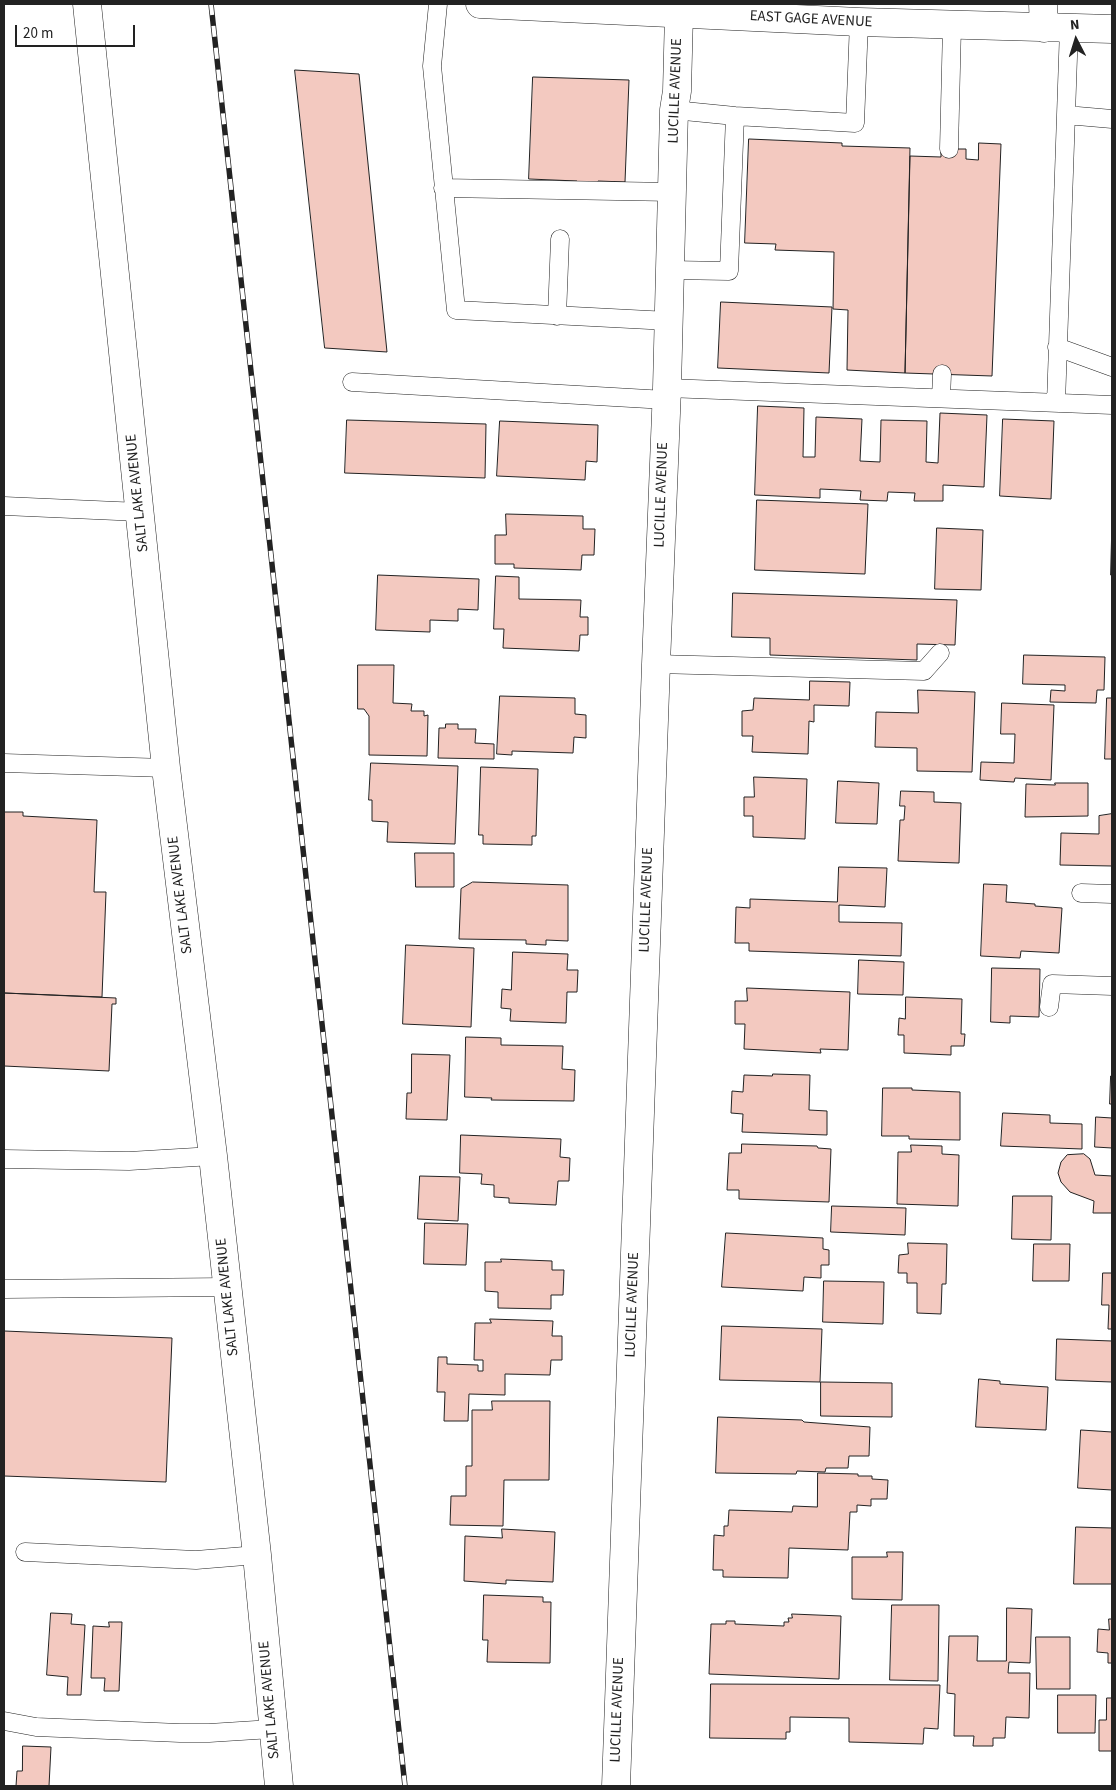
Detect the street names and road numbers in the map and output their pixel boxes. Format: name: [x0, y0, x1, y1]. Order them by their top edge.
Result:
street label: EAST GAGE AVENUE: [749, 8, 873, 32]
street label: LUCILLE AVENUE: [665, 38, 687, 144]
street label: SALT LAKE AVENUE: [123, 433, 153, 553]
street label: LUCILLE AVENUE: [651, 442, 673, 548]
street label: SALT LAKE AVENUE: [165, 835, 197, 955]
street label: LUCILLE AVENUE: [636, 847, 658, 953]
street label: SALT LAKE AVENUE: [213, 1237, 243, 1357]
street label: LUCILLE AVENUE: [622, 1252, 644, 1358]
street label: SALT LAKE AVENUE: [256, 1640, 284, 1760]
street label: LUCILLE AVENUE: [607, 1657, 629, 1763]

